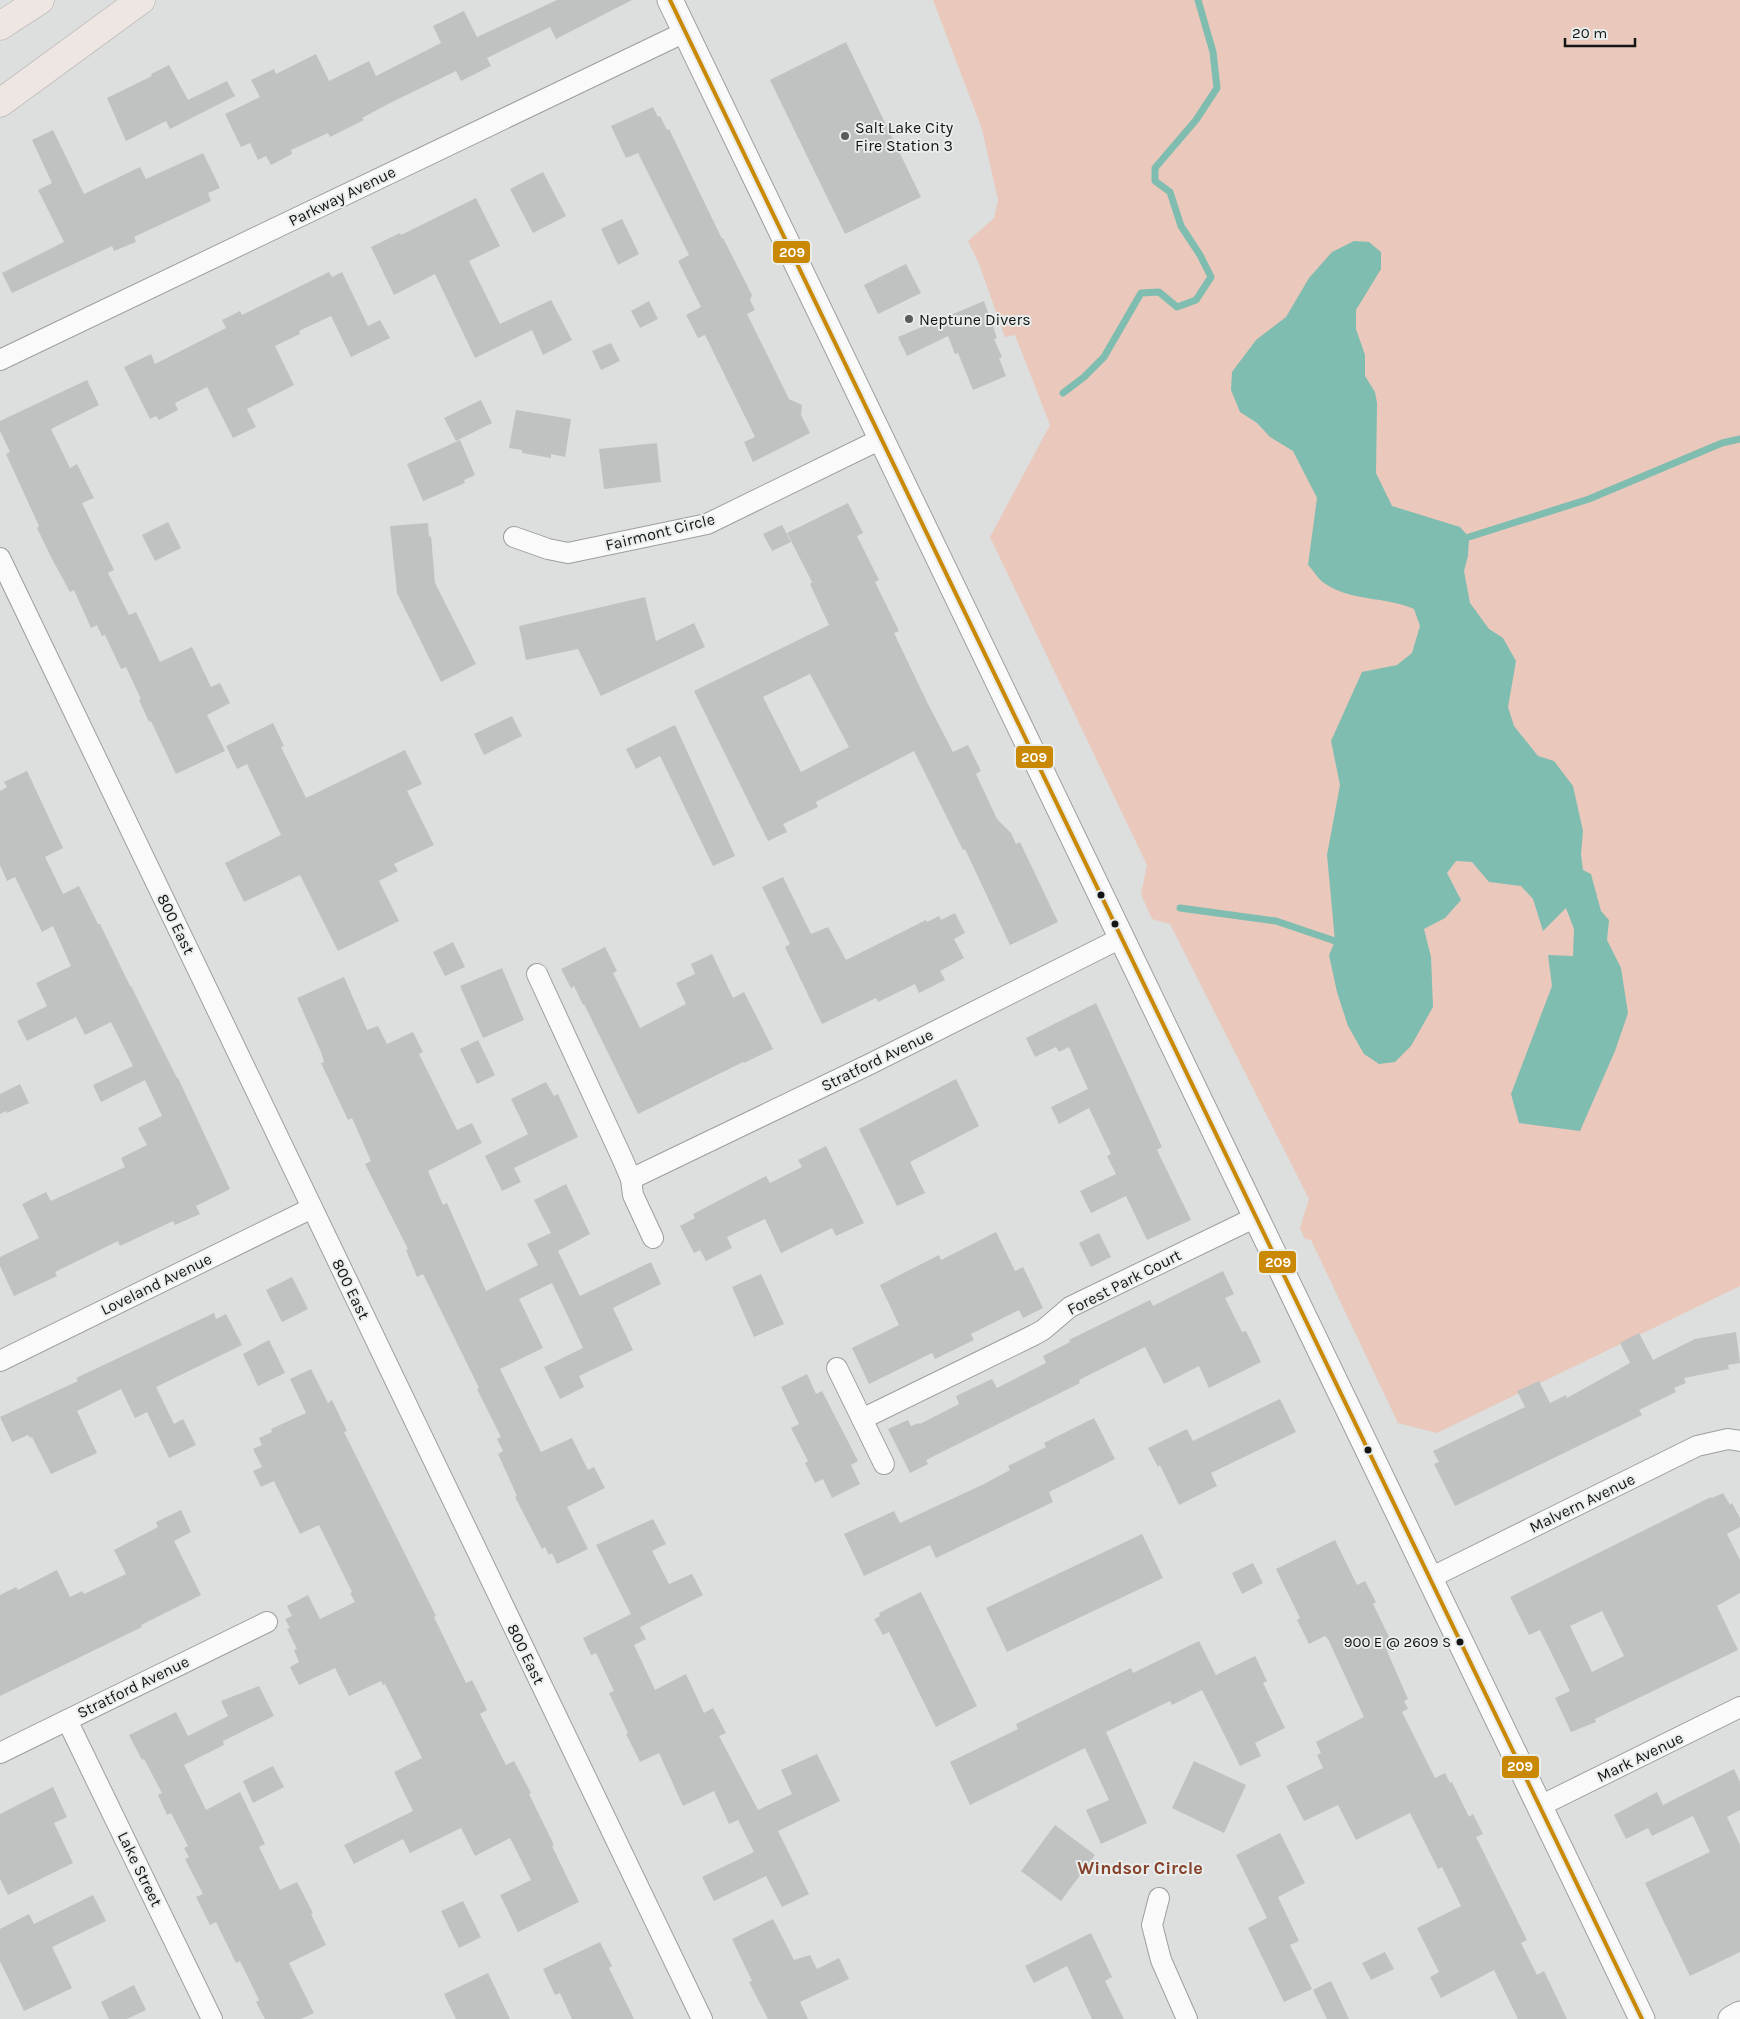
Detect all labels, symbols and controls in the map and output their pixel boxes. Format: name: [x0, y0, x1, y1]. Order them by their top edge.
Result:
scale bar: [1565, 15, 1635, 47]
text: 20 m: [1572, 24, 1607, 42]
place label: Salt Lake City Fire Station 3: [855, 118, 954, 155]
marker: Salt Lake City Fire Station 3: [839, 130, 851, 142]
street label: Parkway Avenue: [285, 162, 399, 230]
line badge: 209: [772, 240, 811, 264]
text: 209: [779, 244, 805, 261]
place label: Neptune Divers: [919, 310, 1031, 329]
marker: Neptune Divers: [903, 313, 915, 325]
street label: Fairmont Circle: [603, 509, 717, 555]
line badge: 209: [1015, 745, 1054, 769]
text: 209: [1021, 749, 1047, 766]
unlabelled marker: [1096, 890, 1106, 900]
street label: 800 East: [153, 891, 199, 957]
unlabelled marker: [1110, 919, 1120, 929]
street label: Stratford Avenue: [818, 1025, 936, 1095]
street label: Forest Park Court: [1064, 1245, 1184, 1319]
street label: Loveland Avenue: [97, 1249, 215, 1319]
line badge: 209: [1258, 1250, 1297, 1274]
text: 209: [1265, 1254, 1291, 1271]
street label: 800 East: [328, 1256, 374, 1322]
unlabelled marker: [1363, 1445, 1373, 1455]
street label: Malvern Avenue: [1526, 1469, 1638, 1537]
street label: 800 East: [503, 1621, 549, 1687]
place label: 900 E @ 2609 S: [1344, 1633, 1451, 1651]
marker: 900 E @ 2609 S: [1455, 1637, 1465, 1647]
street label: Stratford Avenue: [74, 1652, 192, 1722]
street label: Mark Avenue: [1594, 1728, 1686, 1786]
line badge: 209: [1501, 1755, 1540, 1779]
text: 209: [1507, 1758, 1533, 1775]
street label: Lake Street: [114, 1828, 166, 1910]
district label: Windsor Circle: [1077, 1857, 1203, 1879]

